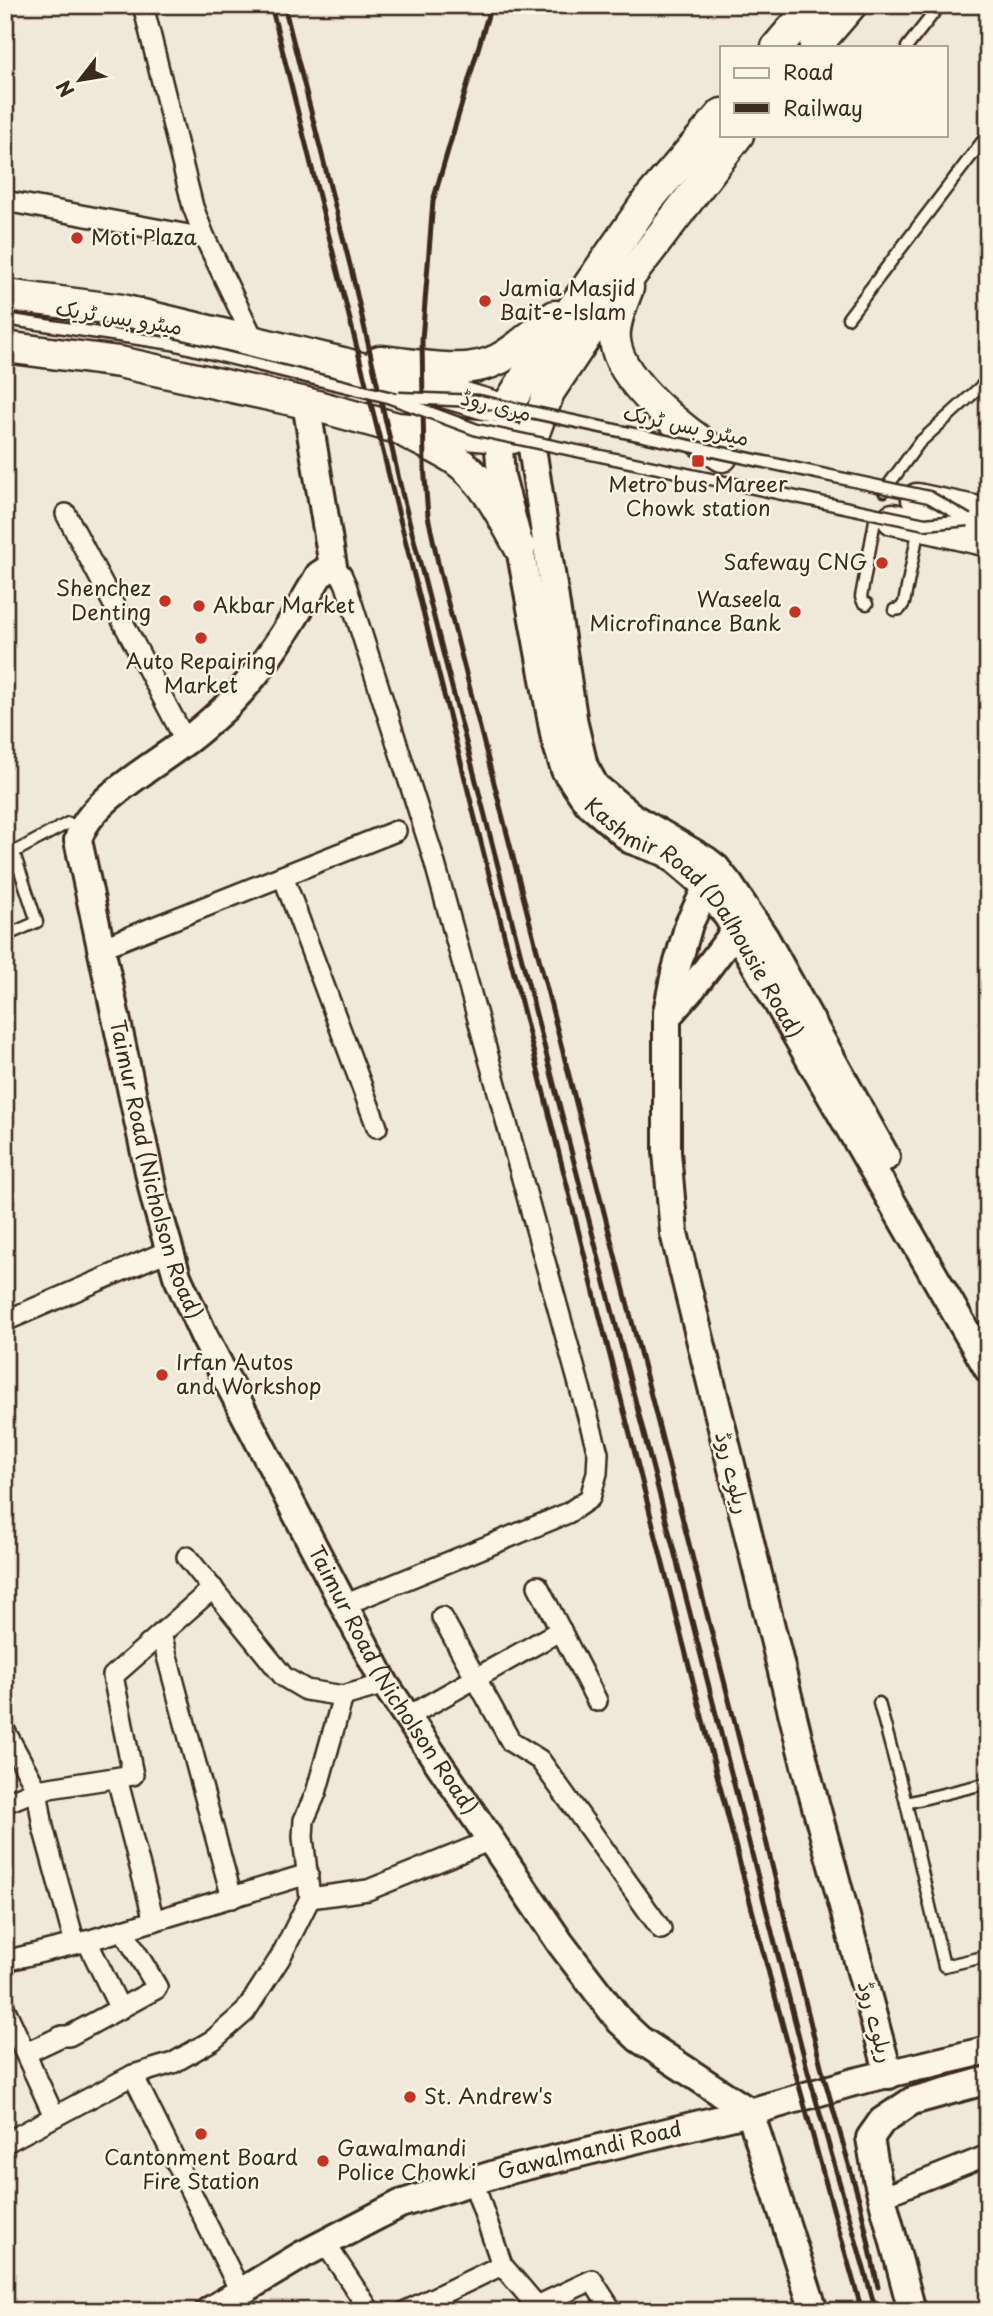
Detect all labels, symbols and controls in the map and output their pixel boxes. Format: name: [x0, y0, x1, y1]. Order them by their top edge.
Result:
north arrow: [46, 46, 116, 116]
legend: [720, 46, 948, 136]
text: Road: [783, 55, 834, 87]
text: N: [49, 76, 80, 103]
text: Railway: [783, 91, 863, 123]
place label: Moti Plaza: [91, 220, 197, 252]
marker: Moti Plaza: [69, 230, 85, 246]
place label: Jamia Masjid Bait-e-Islam: [499, 271, 636, 327]
street label: میٹرو بس ٹریک: [54, 290, 185, 342]
marker: Jamia Masjid Bait-e-Islam: [477, 293, 493, 309]
street label: مری روڈ: [458, 380, 535, 428]
street label: میٹرو بس ٹریک: [620, 395, 752, 453]
marker: Metro bus Mareer Chowk station: [690, 453, 706, 469]
place label: Metro bus Mareer Chowk station: [608, 467, 788, 523]
place label: Safeway CNG: [724, 545, 868, 577]
marker: Safeway CNG: [874, 555, 890, 571]
place label: Shenchez Denting: [56, 571, 151, 627]
place label: Waseela Microfinance Bank: [590, 582, 781, 638]
place label: Akbar Market: [213, 588, 355, 620]
marker: Shenchez Denting: [157, 593, 173, 609]
marker: Akbar Market: [191, 598, 207, 614]
marker: Waseela Microfinance Bank: [787, 604, 803, 620]
marker: Auto Repairing Market: [193, 630, 209, 646]
place label: Auto Repairing Market: [126, 644, 276, 700]
street label: Kashmir Road (Dalhousie Road): [578, 789, 812, 1043]
street label: Taimur Road (Nicholson Road): [103, 1017, 212, 1324]
place label: Irfan Autos and Workshop: [176, 1345, 321, 1401]
marker: Irfan Autos and Workshop: [154, 1367, 170, 1383]
street label: ریلوے روڈ: [708, 1428, 760, 1517]
street label: Taimur Road (Nicholson Road): [302, 1539, 487, 1820]
street label: ریلوے روڈ: [851, 1977, 903, 2066]
place label: St. Andrew's: [424, 2079, 552, 2111]
marker: St. Andrew's: [402, 2089, 418, 2105]
street label: Gawalmandi Road: [494, 2111, 684, 2186]
marker: Cantonment Board Fire Station: [193, 2126, 209, 2142]
place label: Gawalmandi Police Chowki: [337, 2131, 476, 2187]
place label: Cantonment Board Fire Station: [104, 2140, 298, 2196]
marker: Gawalmandi Police Chowki: [315, 2153, 331, 2169]

